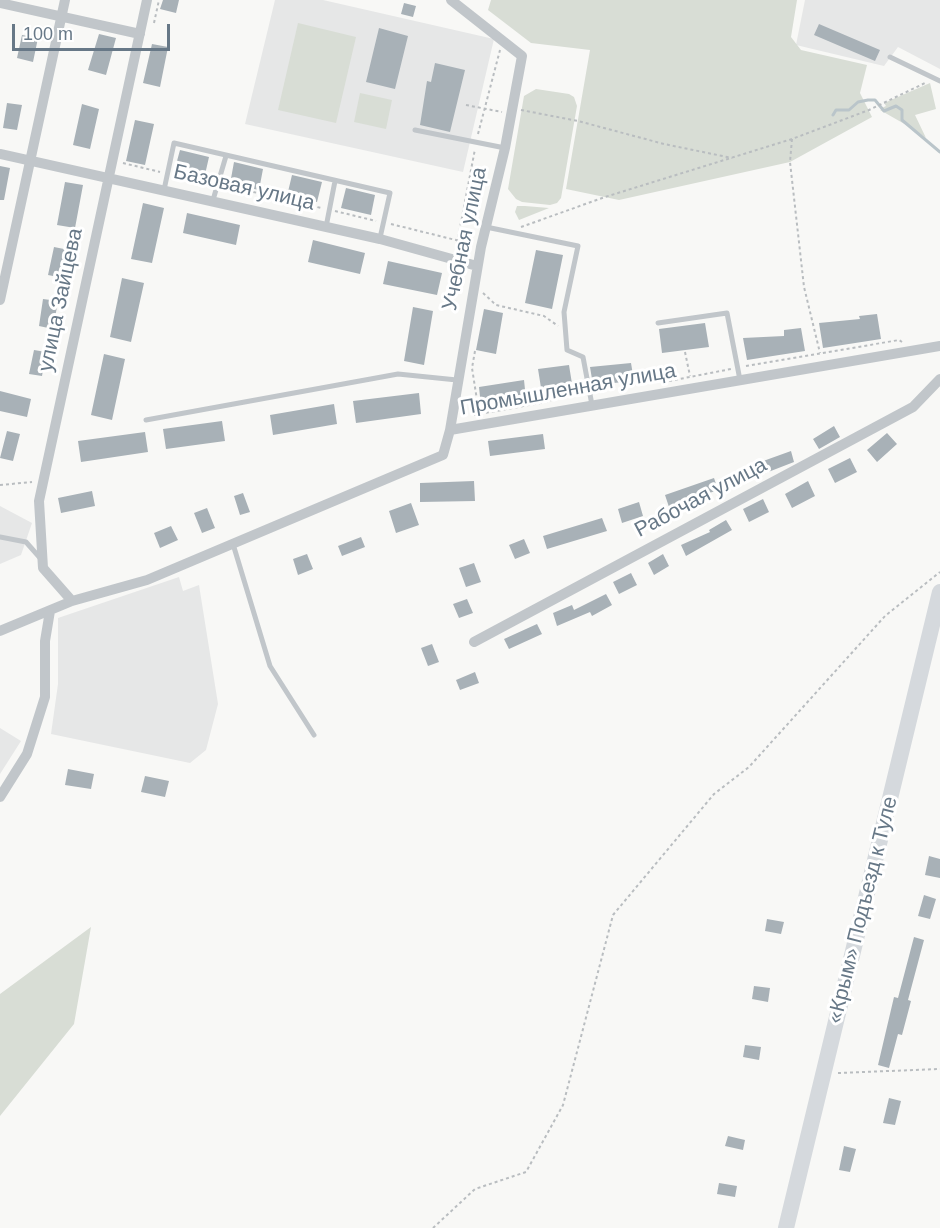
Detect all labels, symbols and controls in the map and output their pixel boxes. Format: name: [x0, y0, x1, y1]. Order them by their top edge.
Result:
scale bar: [15, 12, 172, 50]
text: 100 m: [23, 24, 73, 44]
street label: Базовая улица: [171, 160, 317, 216]
street label: Учебная улица: [438, 165, 492, 313]
street label: улица Зайцева: [34, 226, 88, 374]
street label: Промышленная улица: [458, 359, 678, 421]
street label: Рабочая улица: [631, 453, 771, 543]
street label: «Крым» Подъезд к Туле: [823, 794, 903, 1026]

